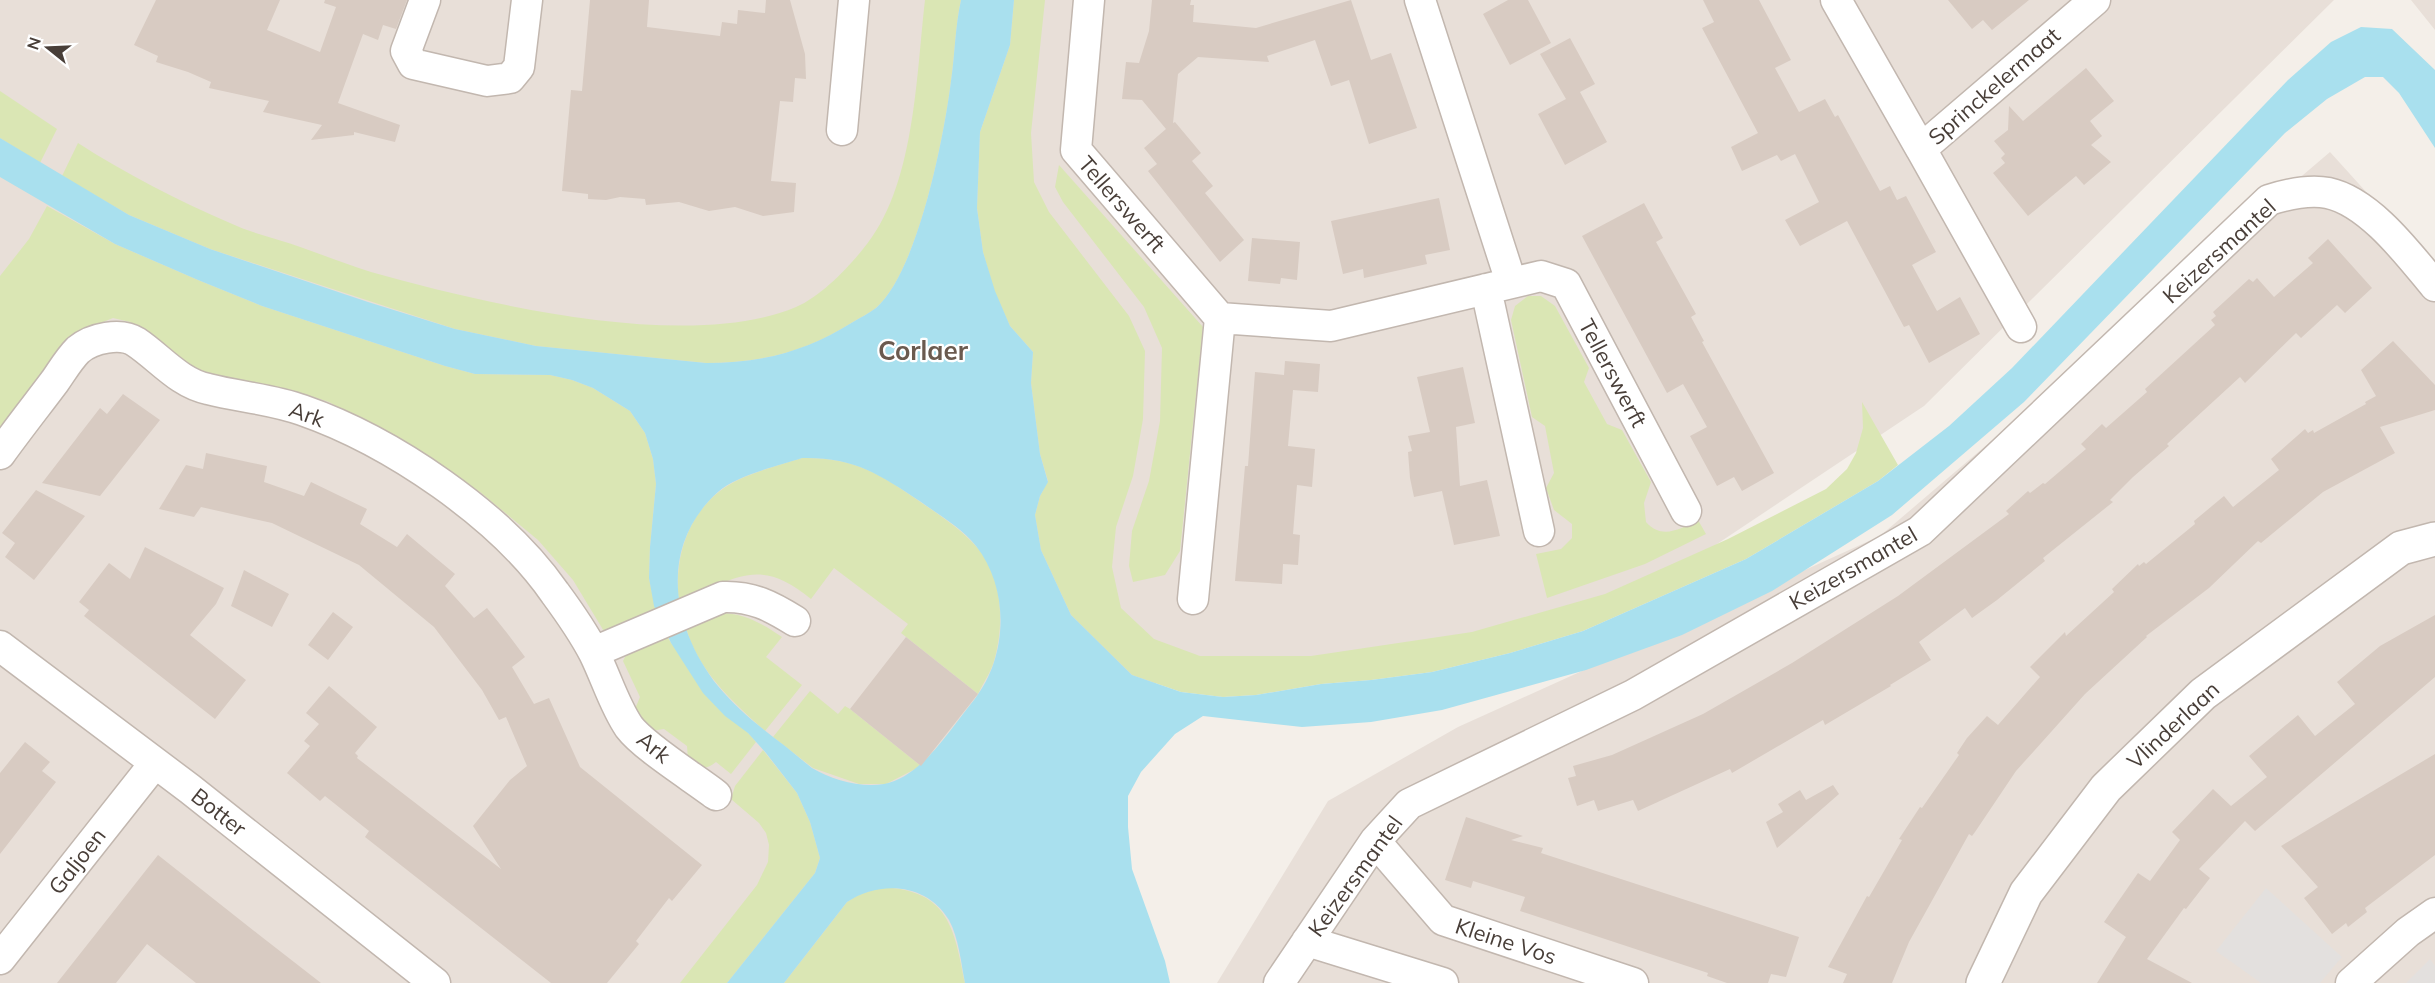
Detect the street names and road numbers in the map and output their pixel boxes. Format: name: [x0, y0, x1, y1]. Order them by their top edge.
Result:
street label: Sprinckelermaat: [1922, 21, 2066, 151]
street label: Tellerswerft: [1072, 150, 1172, 258]
street label: Keizersmantel: [2156, 193, 2282, 309]
street label: Tellerswerft: [1573, 314, 1653, 432]
street label: Ark: [286, 395, 329, 433]
street label: Keizersmantel: [1784, 520, 1922, 616]
street label: Vlinderlaan: [2121, 675, 2225, 775]
street label: Ark: [631, 725, 677, 769]
street label: Botter: [186, 782, 252, 842]
street label: Keizersmantel: [1302, 810, 1408, 942]
street label: Galjoen: [42, 822, 112, 900]
street label: Kleine Vos: [1452, 912, 1560, 970]

